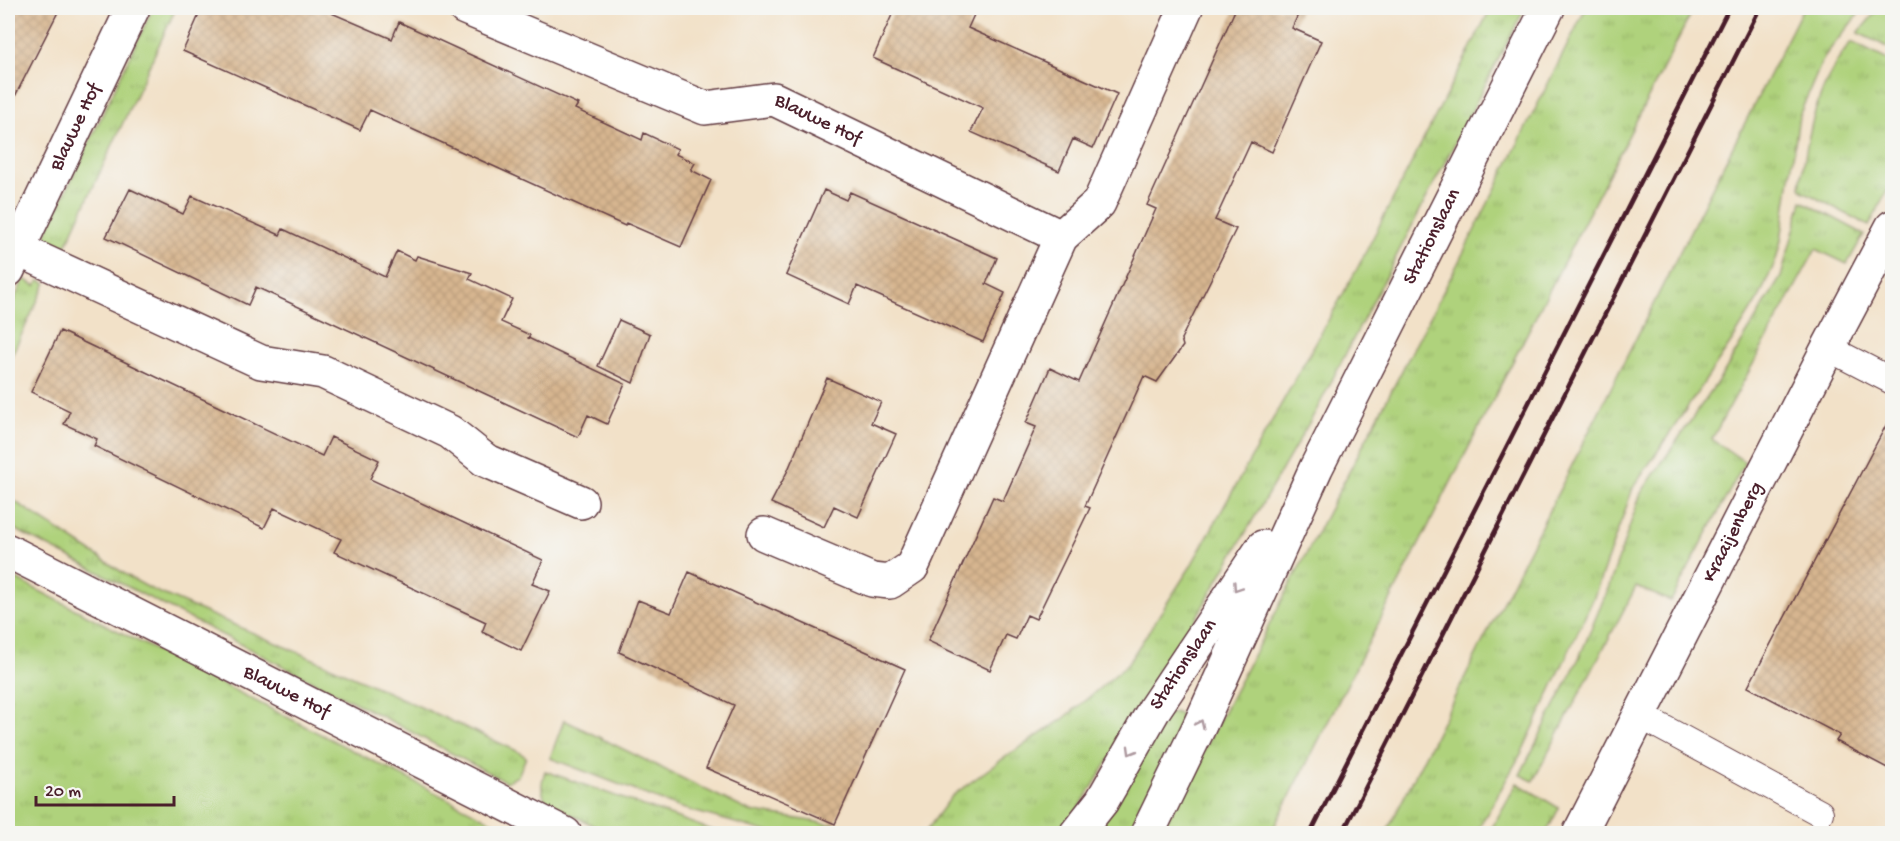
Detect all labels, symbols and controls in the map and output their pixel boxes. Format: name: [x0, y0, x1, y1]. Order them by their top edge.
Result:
street label: Blauwe Hof: [45, 78, 107, 176]
street label: Blauwe Hof: [770, 89, 867, 151]
street label: Stationslaan: [1399, 185, 1467, 289]
street label: Kraaijenberg: [1698, 478, 1769, 586]
one-way arrow: [1232, 581, 1244, 591]
street label: Stationslaan: [1145, 615, 1223, 715]
street label: Blauwe Hof: [238, 660, 335, 725]
one-way arrow: [1193, 720, 1205, 731]
one-way arrow: [1127, 744, 1138, 755]
scale bar: [36, 769, 174, 807]
text: 20 m: [45, 782, 81, 803]

